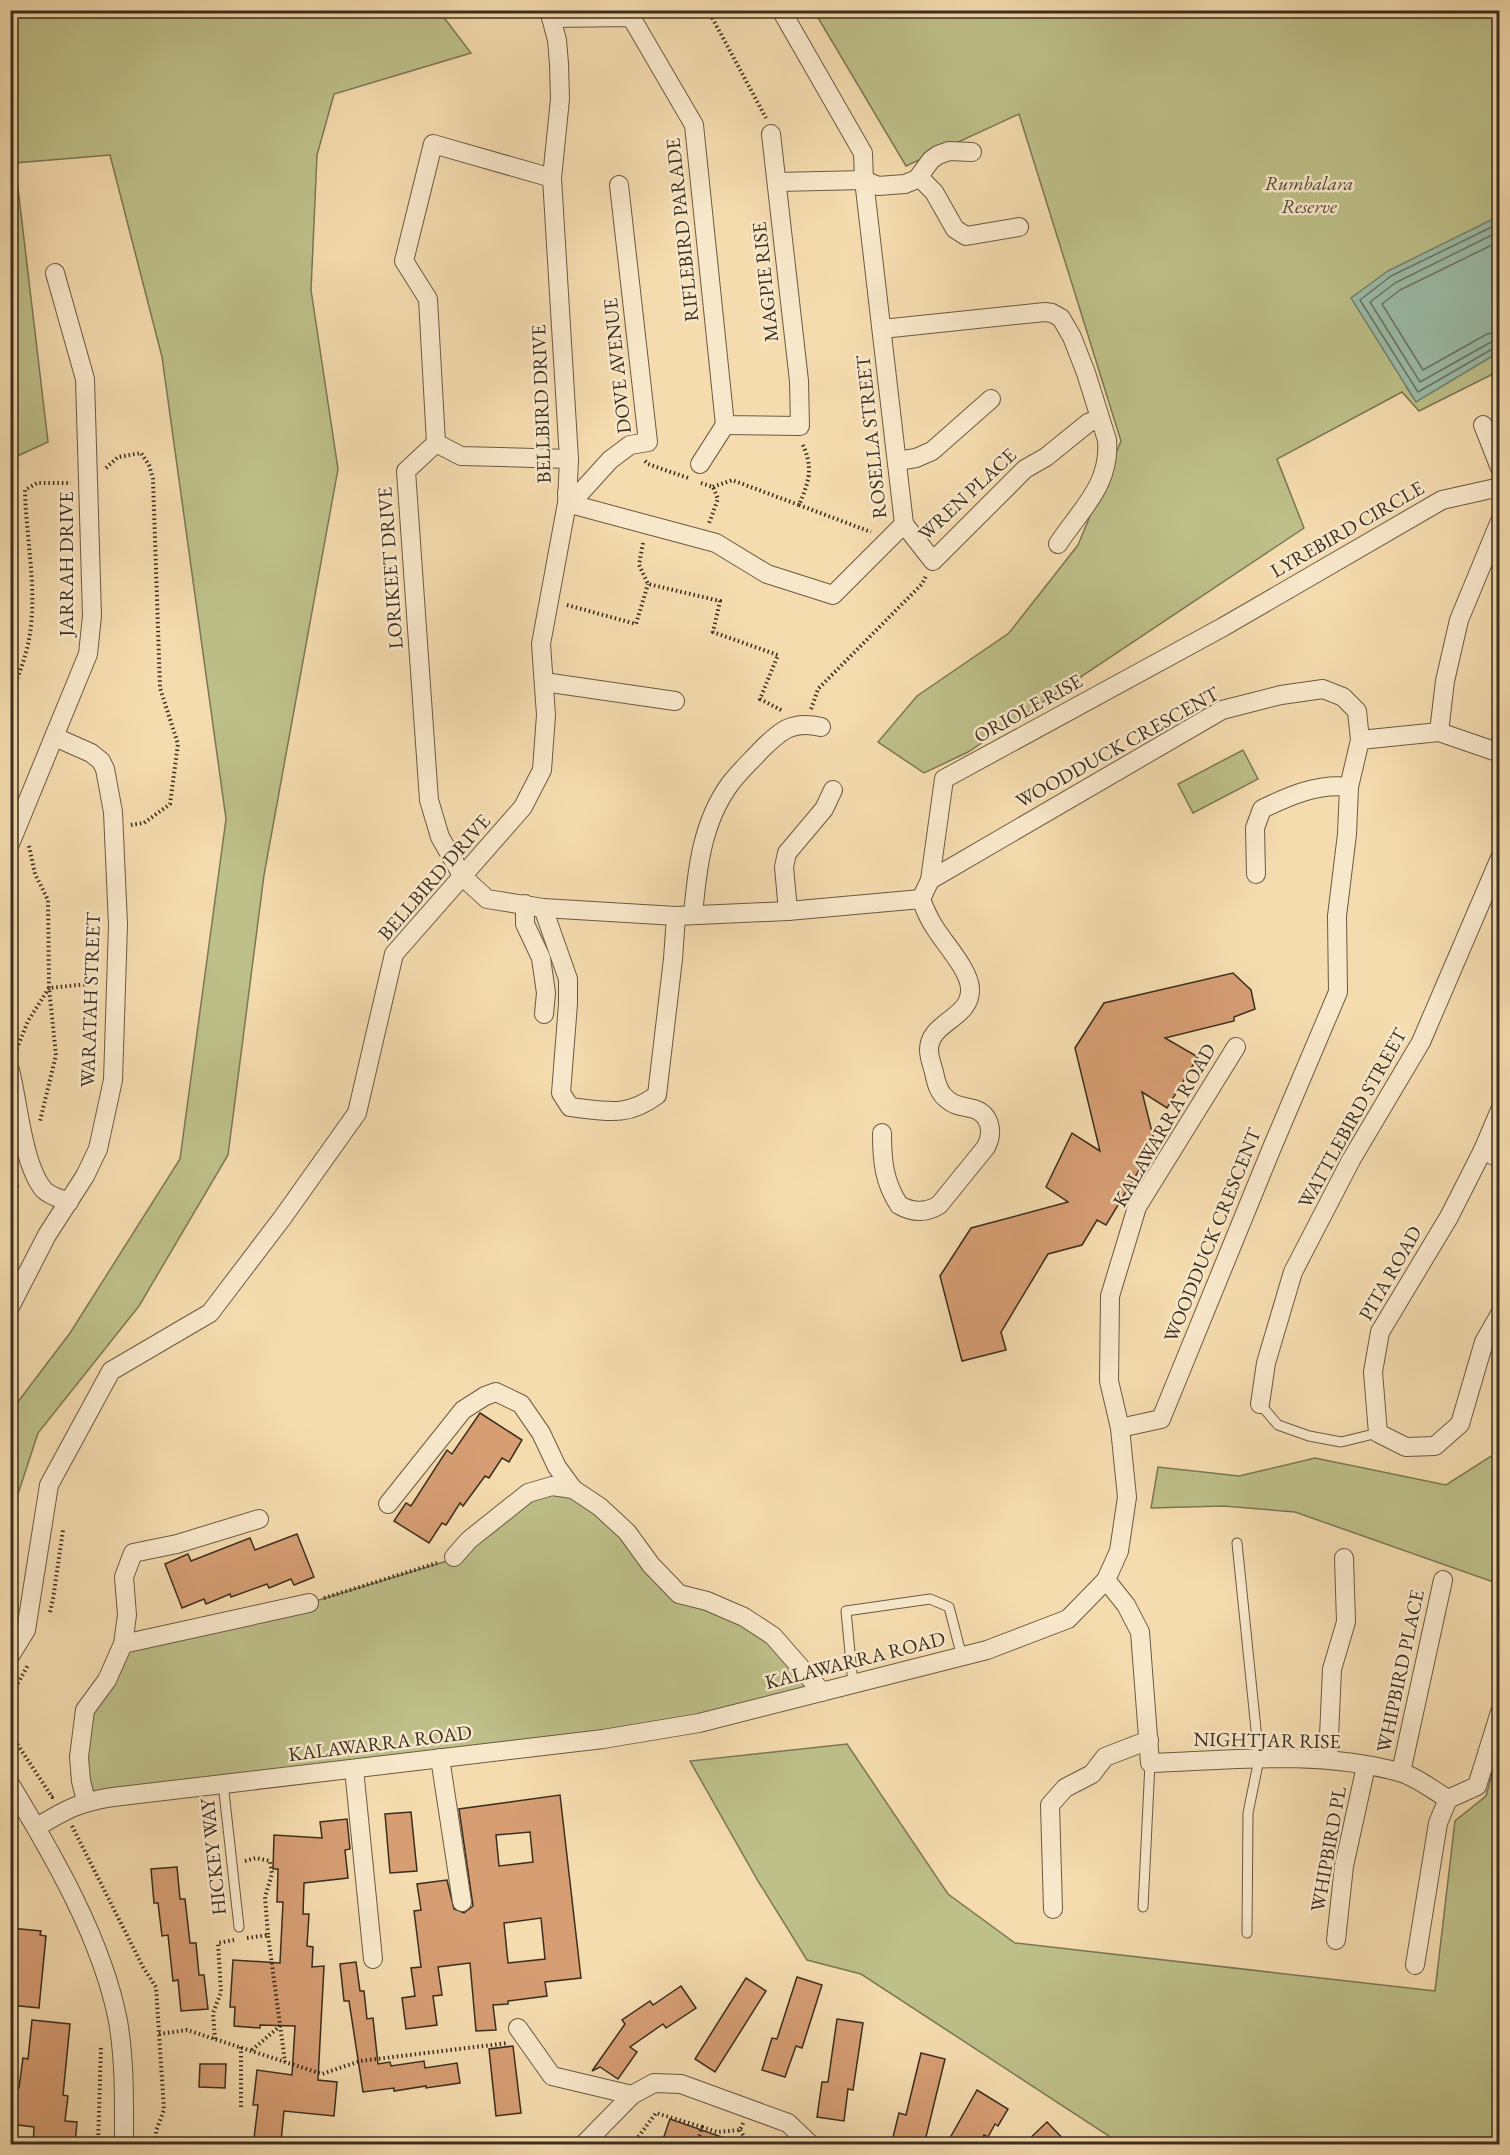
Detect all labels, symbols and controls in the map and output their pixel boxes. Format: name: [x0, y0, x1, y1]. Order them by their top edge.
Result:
street label: RIFLEBIRD PARADE: [659, 137, 705, 323]
park label: Rumbalara Reserve: [1264, 170, 1354, 219]
street label: MAGPIE RISE: [746, 221, 784, 343]
street label: DOVE AVENUE: [597, 297, 637, 435]
street label: BELLBIRD DRIVE: [525, 324, 557, 484]
street label: ROSELLA STREET: [849, 353, 893, 520]
street label: WREN PLACE: [912, 442, 1022, 546]
street label: LYREBIRD CIRCLE: [1266, 474, 1428, 584]
street label: LORIKEET DRIVE: [371, 486, 409, 650]
street label: JARRAH DRIVE: [53, 492, 79, 638]
street label: ORIOLE RISE: [969, 667, 1087, 749]
street label: WOODDUCK CRESCENT: [1011, 680, 1224, 814]
street label: BELLBIRD DRIVE: [372, 808, 496, 946]
street label: WARATAH STREET: [74, 911, 106, 1088]
street label: WATTLEBIRD STREET: [1292, 1023, 1413, 1213]
street label: KALAWARRA ROAD: [1107, 1039, 1221, 1211]
street label: WOODDUCK CRESCENT: [1157, 1124, 1267, 1346]
street label: PITA ROAD: [1352, 1221, 1428, 1325]
street label: WHIPBIRD PLACE: [1370, 1587, 1430, 1755]
street label: KALAWARRA ROAD: [762, 1625, 948, 1695]
street label: KALAWARRA ROAD: [287, 1719, 473, 1767]
street label: NIGHTJAR RISE: [1193, 1726, 1341, 1754]
street label: WHIPBIRD PL: [1304, 1784, 1352, 1914]
street label: HICKEY WAY: [194, 1796, 232, 1917]

